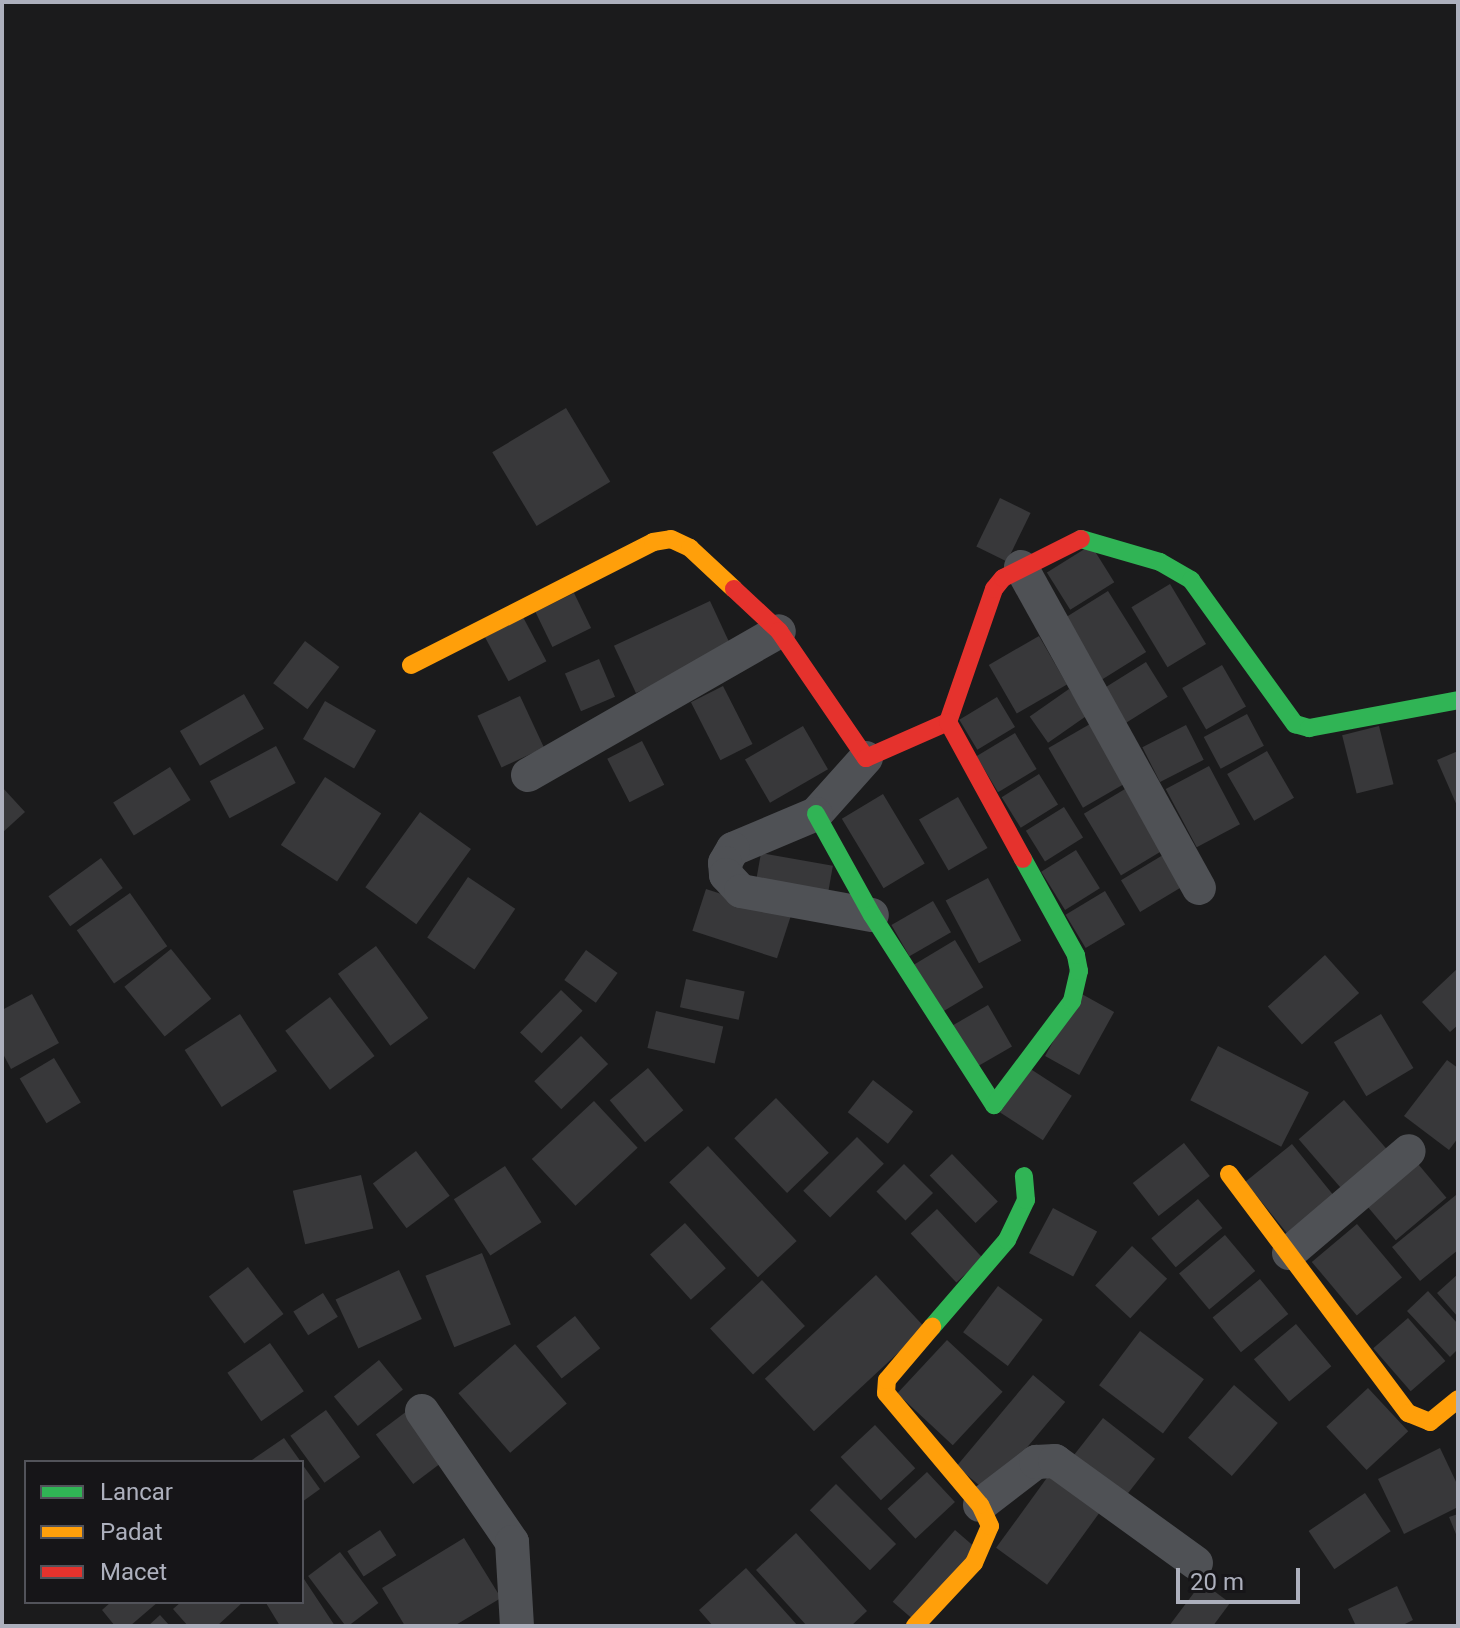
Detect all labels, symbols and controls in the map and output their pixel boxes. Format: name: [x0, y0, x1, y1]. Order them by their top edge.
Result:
legend: [24, 1460, 304, 1604]
text: Lancar: [100, 1478, 173, 1506]
text: Padat: [100, 1518, 163, 1546]
scale bar: [1180, 1552, 1304, 1602]
text: Macet: [100, 1558, 167, 1586]
text: 20 m: [1190, 1568, 1244, 1596]

